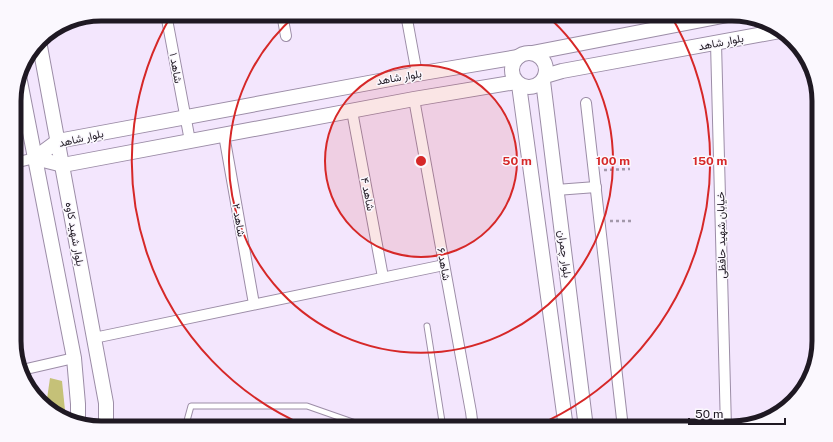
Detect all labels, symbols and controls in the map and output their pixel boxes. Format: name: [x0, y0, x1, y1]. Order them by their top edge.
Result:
street label: بلوار شاهد: [697, 32, 745, 53]
street label: شاهد ۱: [167, 52, 185, 85]
street label: بلوار شاهد: [375, 67, 423, 88]
street label: بلوار شاهد: [57, 127, 105, 150]
centre of rings: [414, 154, 428, 168]
text: 50 m: [502, 154, 532, 168]
text: 100 m: [596, 154, 630, 168]
text: 150 m: [693, 154, 727, 168]
street label: شاهد ۴: [359, 176, 377, 212]
street label: خیابان شهید حافظی: [714, 191, 729, 279]
street label: بلوار شهید کاوه: [62, 201, 87, 267]
street label: شاهد ۲: [230, 202, 248, 238]
street label: بلوار چمران: [554, 230, 574, 279]
street label: شاهد ۶: [435, 247, 453, 282]
scale bar: [689, 400, 785, 426]
text: 50 m: [695, 407, 723, 421]

